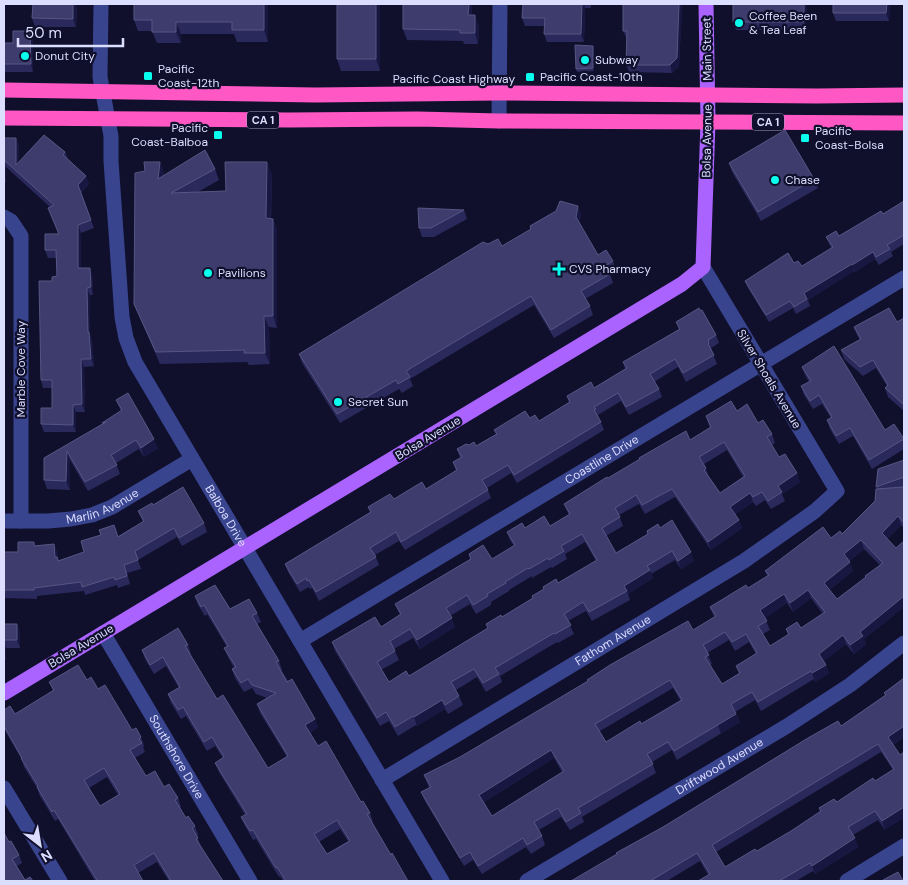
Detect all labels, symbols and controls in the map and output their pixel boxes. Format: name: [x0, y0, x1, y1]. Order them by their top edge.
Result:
place label: Coffee Been & Tea Leaf: [749, 8, 817, 38]
scale bar: [18, 15, 122, 47]
street label: Main Street: [698, 17, 716, 81]
marker: Coffee Been & Tea Leaf: [733, 17, 745, 29]
text: 50 m: [25, 23, 62, 43]
place label: Donut City: [35, 48, 95, 64]
marker: Donut City: [19, 50, 31, 62]
place label: Subway: [595, 52, 638, 68]
marker: Subway: [579, 54, 591, 66]
place label: Pacific Coast-12th: [158, 61, 220, 91]
place label: Pacific Coast-10th: [540, 69, 643, 85]
marker: Pacific Coast-12th: [142, 70, 154, 82]
street label: Pacific Coast Highway: [393, 71, 515, 87]
marker: Pacific Coast-10th: [524, 71, 536, 83]
street label: Bolsa Avenue: [698, 104, 716, 178]
road number: CA 1: [247, 112, 279, 128]
road number: CA 1: [752, 114, 784, 130]
place label: Pacific Coast-Balboa: [131, 120, 208, 150]
place label: Pacific Coast-Bolsa: [815, 123, 884, 153]
marker: Pacific Coast-Balboa: [212, 129, 224, 141]
marker: Pacific Coast-Bolsa: [799, 132, 811, 144]
place label: Chase: [785, 172, 820, 188]
marker: Chase: [769, 174, 781, 186]
place label: CVS Pharmacy: [569, 261, 651, 277]
marker: CVS Pharmacy: [553, 263, 565, 275]
place label: Pavilions: [218, 265, 266, 281]
marker: Pavilions: [202, 267, 214, 279]
street label: Marble Cove Way: [13, 320, 29, 417]
street label: Silver Shoals Avenue: [733, 326, 805, 432]
place label: Secret Sun: [348, 394, 408, 410]
marker: Secret Sun: [332, 396, 344, 408]
street label: Bolsa Avenue: [392, 412, 464, 464]
street label: Coastline Drive: [562, 431, 642, 488]
street label: Balboa Drive: [201, 482, 251, 550]
street label: Marlin Avenue: [65, 485, 142, 528]
street label: Fathom Avenue: [572, 611, 654, 669]
street label: Bolsa Avenue: [45, 620, 117, 672]
street label: Southshore Drive: [145, 712, 208, 802]
street label: Driftwood Avenue: [673, 734, 766, 799]
north arrow: [15, 820, 65, 870]
text: N: [38, 846, 56, 866]

